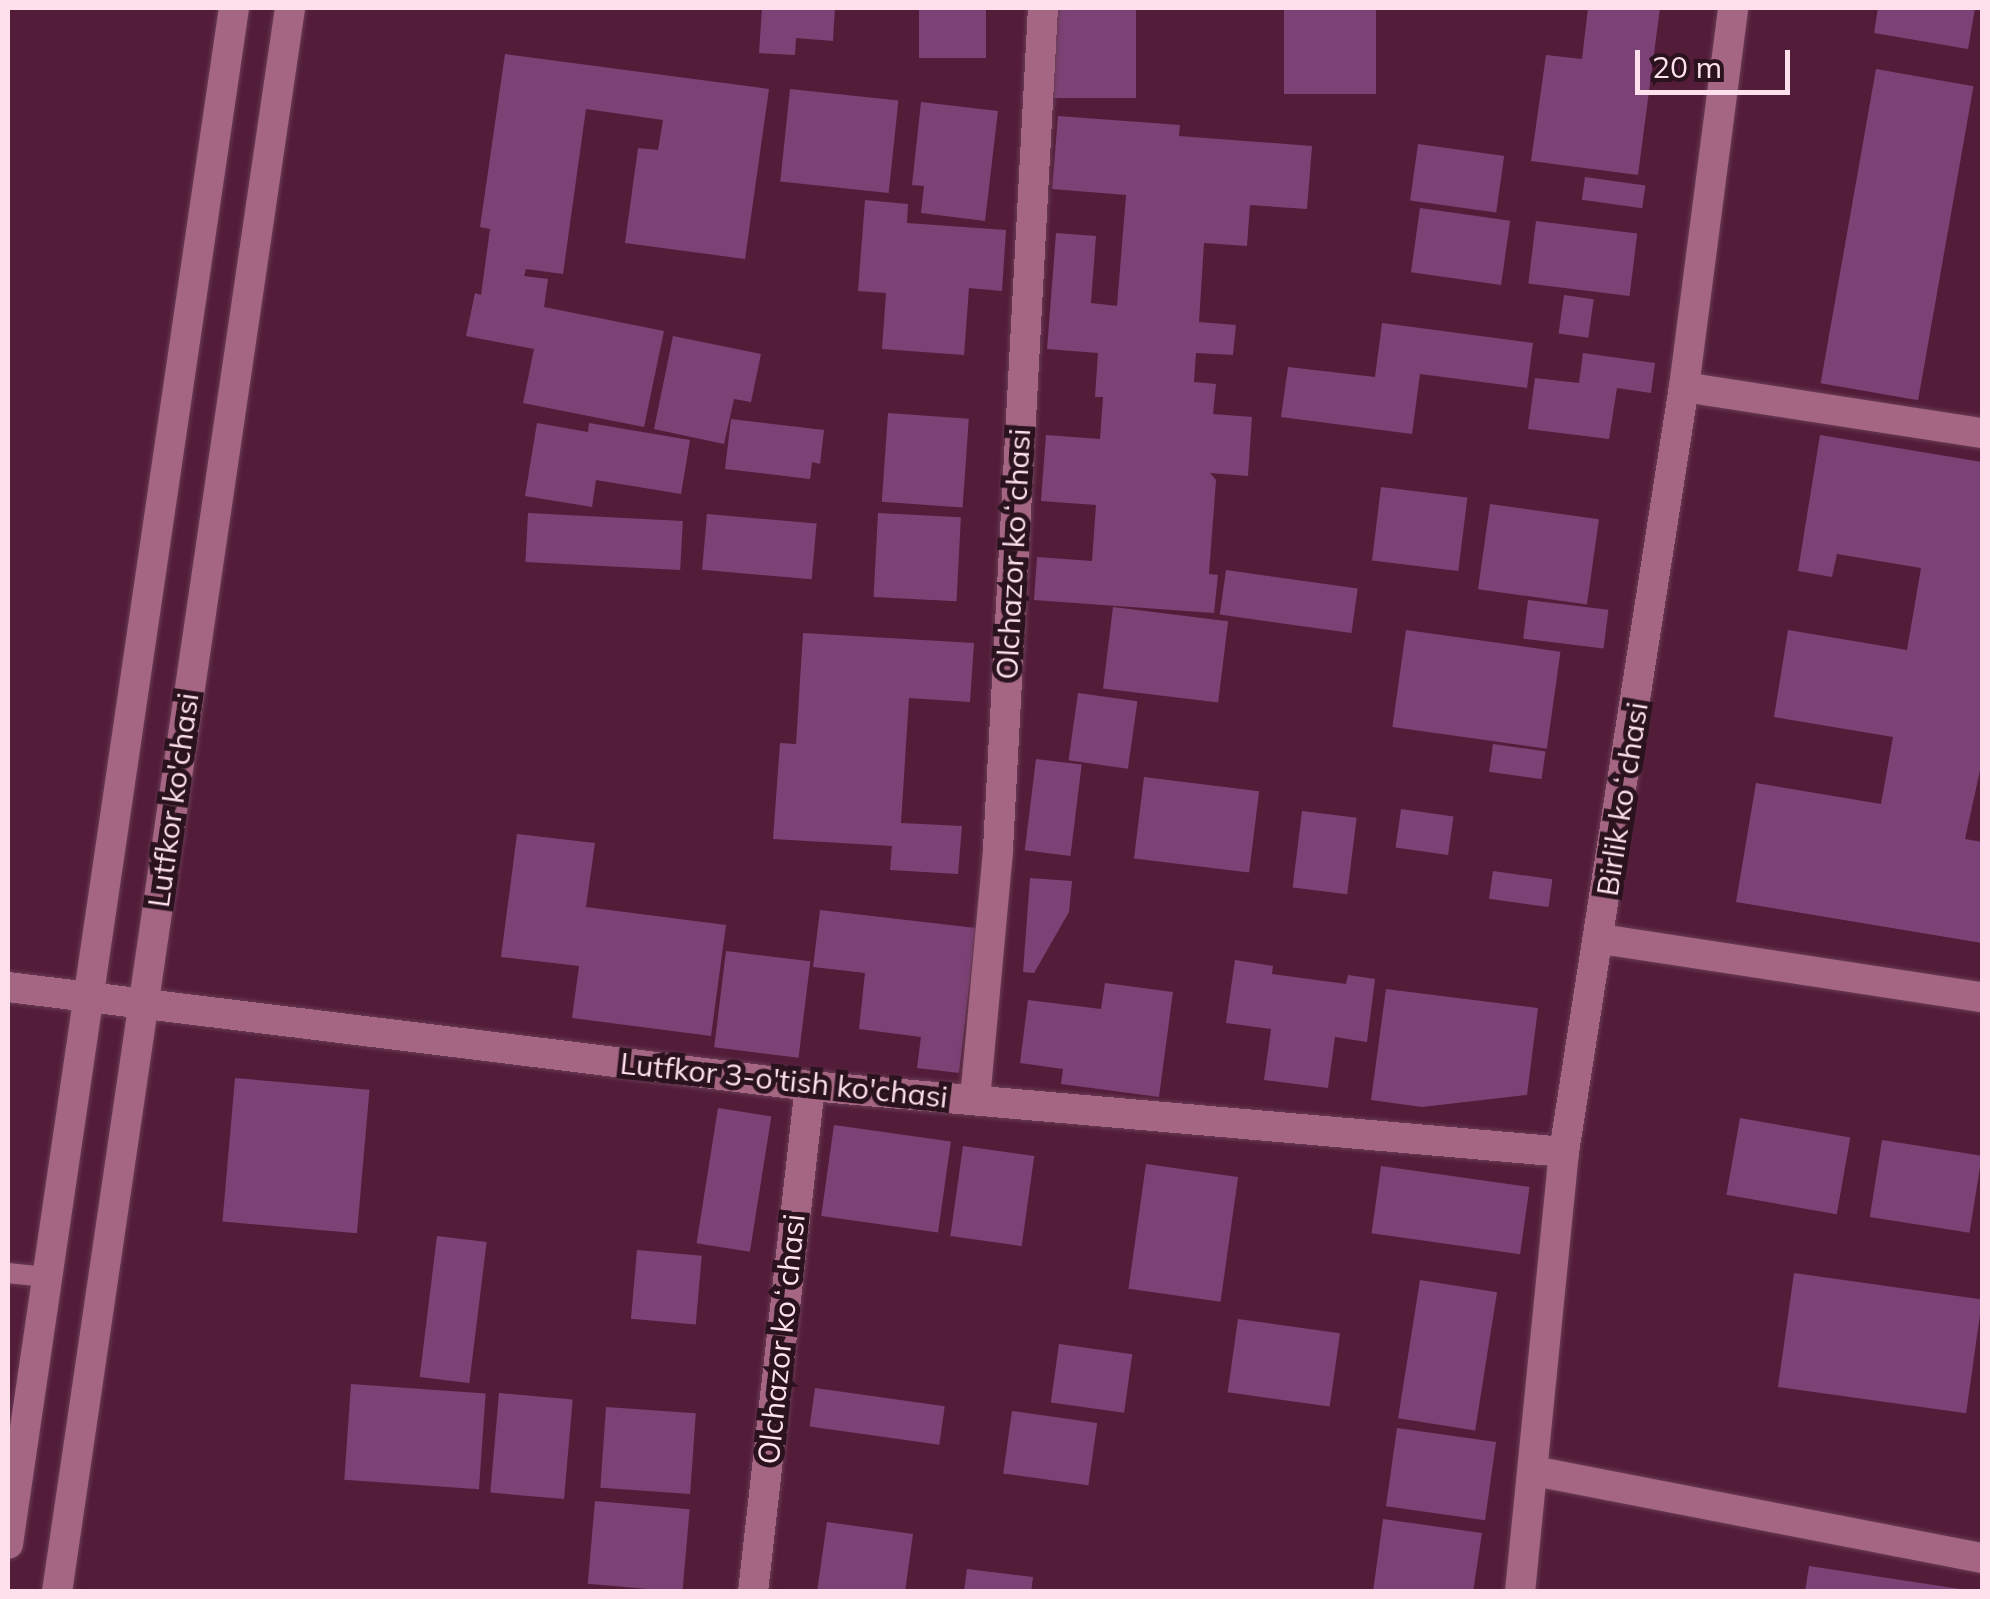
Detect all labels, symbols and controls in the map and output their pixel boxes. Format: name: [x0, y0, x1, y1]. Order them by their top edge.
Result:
scale bar: [1640, 30, 1795, 92]
text: 20 m: [1652, 48, 1722, 86]
street label: Olchazor koʻchasi: [988, 427, 1038, 681]
street label: Lutfkor ko'chasi: [140, 690, 206, 910]
street label: Birlik koʻchasi: [1589, 700, 1655, 898]
street label: Lutfkor 3-o'tish ko'chasi: [618, 1045, 950, 1115]
street label: Olchazor koʻchasi: [750, 1212, 812, 1466]

